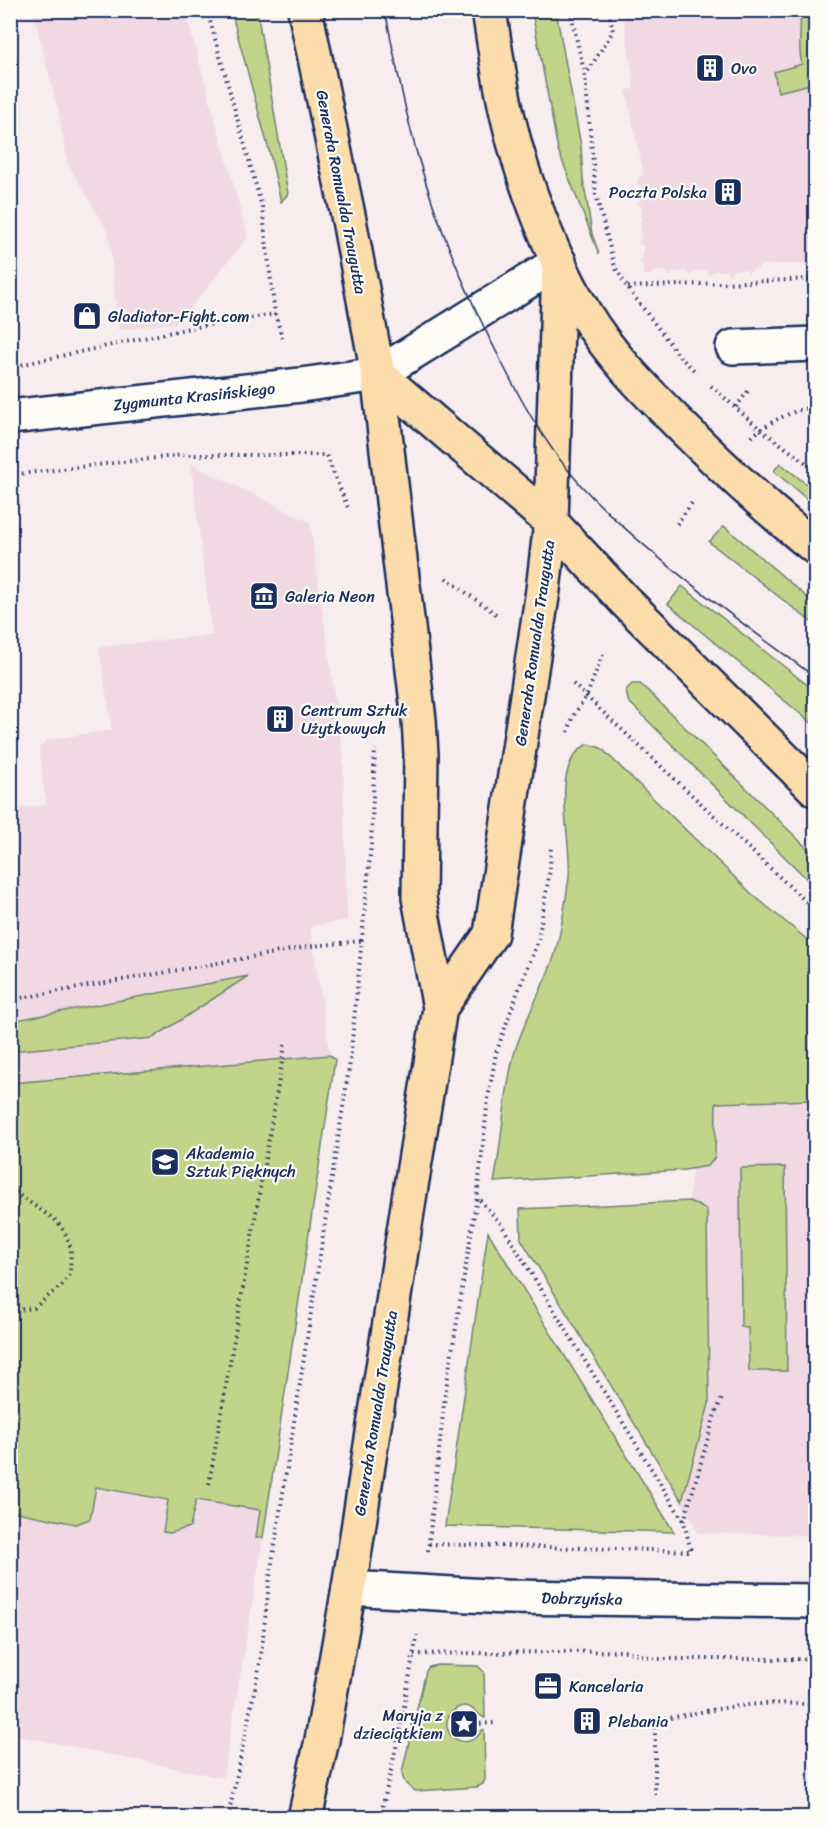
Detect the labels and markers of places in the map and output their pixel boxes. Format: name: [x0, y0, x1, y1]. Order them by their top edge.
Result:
building icon: Ovo: [694, 52, 726, 84]
place label: Ovo: [731, 54, 757, 83]
building icon: Poczta Polska: [712, 176, 744, 208]
place label: Poczta Polska: [609, 178, 707, 207]
shop icon: Gladiator-Fight.com: [71, 300, 103, 332]
place label: Gladiator-Fight.com: [108, 302, 250, 331]
museum icon: Galeria Neon: [248, 580, 280, 612]
place label: Galeria Neon: [285, 582, 375, 611]
place label: Centrum Sztuk Użytkowych: [301, 696, 408, 743]
building icon: Centrum Sztuk Użytkowych: [264, 703, 296, 735]
place label: Akademia Sztuk Pięknych: [185, 1139, 296, 1186]
school or university icon: Akademia Sztuk Pięknych: [149, 1146, 181, 1178]
office icon: Kancelaria: [532, 1670, 564, 1702]
place label: Kancelaria: [569, 1672, 644, 1701]
place label: Maryja z dzieciątkiem: [353, 1701, 443, 1748]
building icon: Plebania: [571, 1705, 603, 1737]
place label: Plebania: [608, 1707, 668, 1736]
place icon: Maryja z dzieciątkiem: [448, 1708, 480, 1740]

